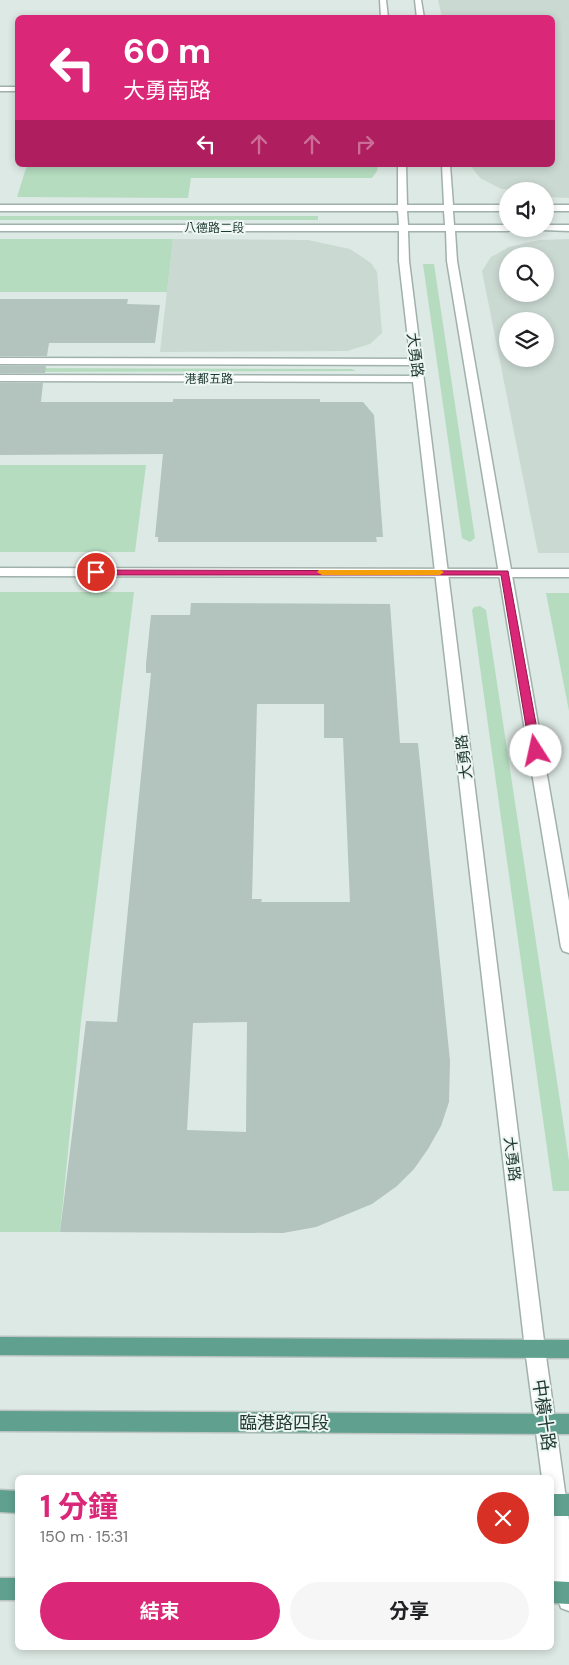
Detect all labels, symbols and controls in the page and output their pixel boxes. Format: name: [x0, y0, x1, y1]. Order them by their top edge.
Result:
text: 60 m: [123, 28, 211, 74]
icon: left: [40, 35, 105, 100]
text: 大勇南路: [123, 76, 211, 105]
icon: left: [192, 130, 220, 158]
icon: ahead: [245, 130, 273, 158]
icon: ahead: [298, 130, 326, 158]
icon: right: [351, 130, 379, 158]
map controls: [499, 182, 554, 367]
button: sound: [499, 182, 554, 237]
street label: 八德路二段: [184, 220, 244, 236]
button: search: [499, 247, 554, 302]
button: layers: [499, 312, 554, 367]
street label: 大勇路: [402, 331, 428, 379]
street label: 港都五路: [185, 371, 233, 387]
pin: [75, 551, 117, 593]
icon: arrive: [82, 558, 110, 586]
position arrow: [509, 724, 561, 776]
street label: 大勇路: [451, 733, 477, 781]
street label: 大勇路: [499, 1135, 525, 1183]
street label: 中橫十路: [527, 1378, 561, 1452]
street label: 臨港路四段: [239, 1411, 329, 1435]
text: 1 分鐘: [40, 1487, 118, 1526]
button: close: [477, 1492, 529, 1544]
text: 150 m · 15:31: [40, 1526, 128, 1547]
button: 結束: [40, 1582, 280, 1640]
button: 分享: [290, 1582, 529, 1640]

